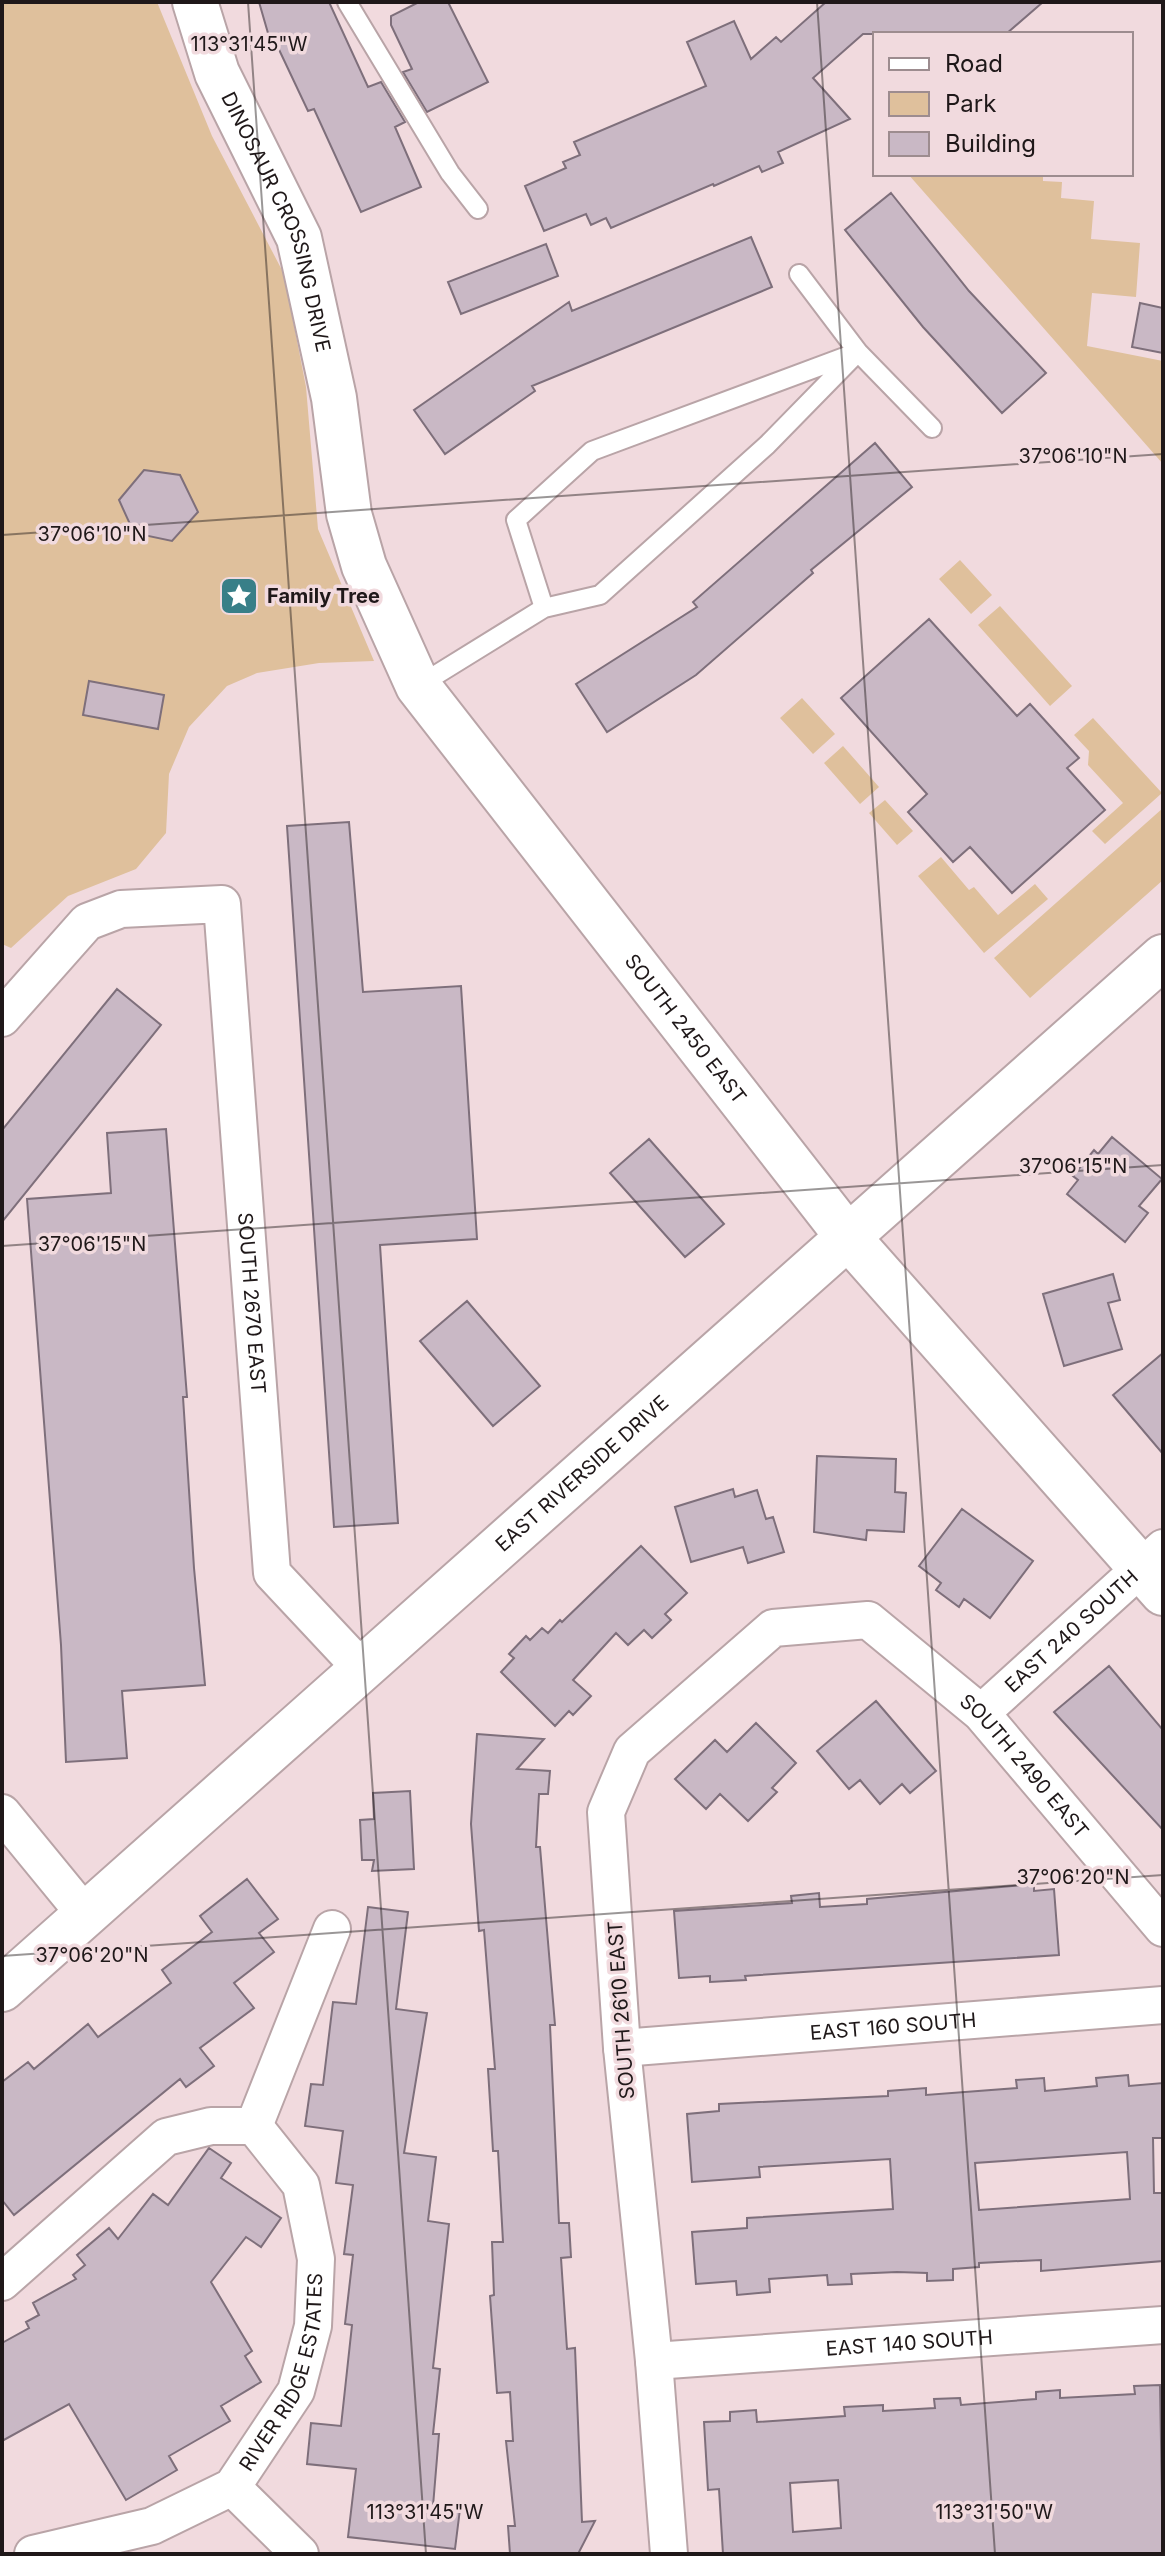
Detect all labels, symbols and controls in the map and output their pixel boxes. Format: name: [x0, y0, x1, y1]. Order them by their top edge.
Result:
text: 113°31'45"W: [191, 32, 308, 56]
legend: [873, 32, 1133, 176]
text: Road: [945, 49, 1003, 78]
street label: DINOSAUR CROSSING DRIVE: [216, 88, 336, 354]
text: Park: [945, 89, 996, 118]
text: Building: [945, 129, 1036, 158]
text: 37°06'10"N: [1019, 444, 1127, 468]
text: 37°06'10"N: [38, 522, 146, 546]
place icon: Family Tree: [218, 575, 260, 617]
place label: Family Tree: [267, 584, 380, 608]
street label: SOUTH 2450 EAST: [620, 949, 751, 1109]
text: 37°06'15"N: [1019, 1154, 1127, 1178]
street label: SOUTH 2670 EAST: [233, 1212, 271, 1395]
text: 37°06'15"N: [38, 1232, 146, 1256]
street label: EAST RIVERSIDE DRIVE: [491, 1390, 673, 1557]
street label: EAST 240 SOUTH: [1000, 1565, 1143, 1697]
street label: SOUTH 2490 EAST: [955, 1689, 1093, 1843]
text: 37°06'20"N: [1017, 1865, 1130, 1889]
street label: SOUTH 2610 EAST: [603, 1920, 639, 2100]
text: 37°06'20"N: [36, 1943, 149, 1967]
street label: EAST 160 SOUTH: [809, 2008, 977, 2045]
street label: RIVER RIDGE ESTATES: [234, 2272, 327, 2476]
street label: EAST 140 SOUTH: [825, 2325, 994, 2361]
text: 113°31'45"W: [367, 2500, 484, 2524]
text: 113°31'50"W: [935, 2500, 1053, 2524]

